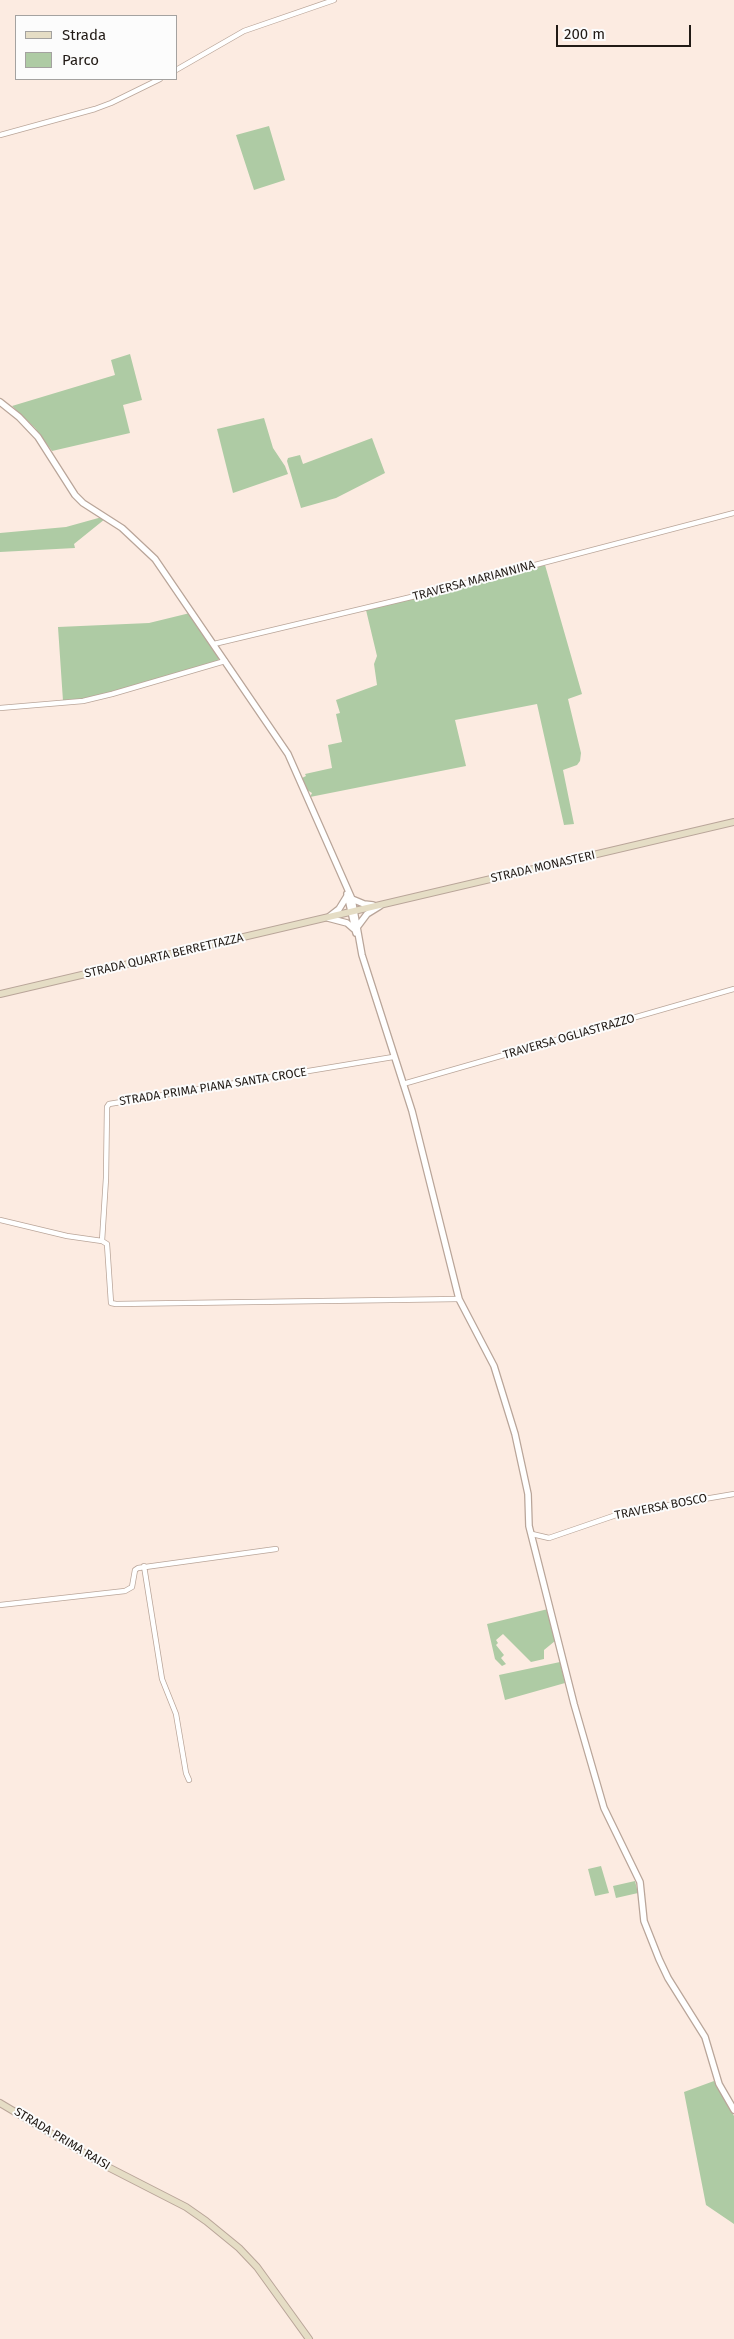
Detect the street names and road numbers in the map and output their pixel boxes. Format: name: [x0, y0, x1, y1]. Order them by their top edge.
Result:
street label: TRAVERSA MARIANNINA: [411, 558, 537, 604]
street label: STRADA MONASTERI: [489, 848, 597, 886]
street label: STRADA QUARTA BERRETTAZZA: [83, 931, 245, 981]
street label: TRAVERSA OGLIASTRAZZO: [502, 1011, 636, 1063]
street label: STRADA PRIMA PIANA SANTA CROCE: [118, 1065, 308, 1109]
street label: TRAVERSA BOSCO: [614, 1491, 708, 1523]
street label: STRADA PRIMA RAISI: [11, 2105, 113, 2173]

